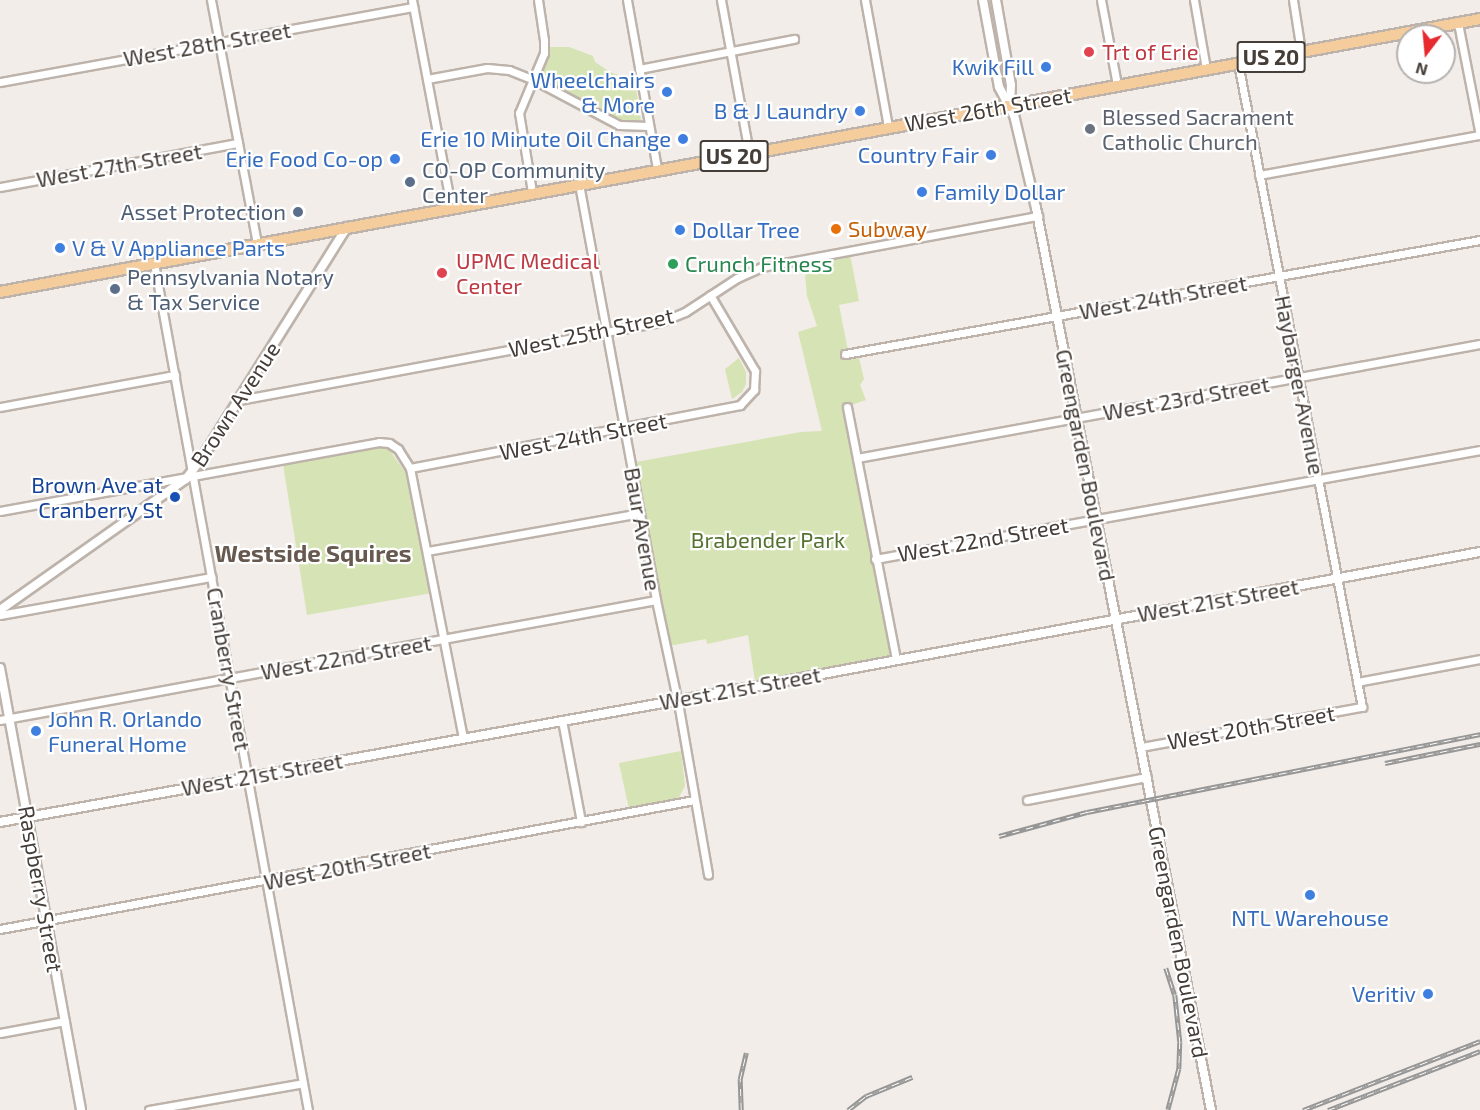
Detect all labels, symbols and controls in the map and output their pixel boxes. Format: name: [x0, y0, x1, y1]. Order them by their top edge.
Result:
street label: West 28th Street: [121, 16, 293, 72]
north arrow: [1396, 24, 1456, 84]
place label: Trt of Erie: [1102, 39, 1199, 65]
road number: US 20: [1236, 39, 1306, 75]
marker: Trt of Erie: [1080, 43, 1098, 61]
place label: Kwik Fill: [951, 54, 1034, 80]
text: N: [1413, 59, 1430, 81]
marker: Kwik Fill: [1039, 60, 1053, 74]
place label: Wheelchairs & More: [530, 66, 655, 118]
street label: West 26th Street: [903, 81, 1073, 137]
marker: Wheelchairs & More: [660, 85, 674, 99]
place label: B & J Laundry: [713, 98, 848, 124]
place label: Blessed Sacrament Catholic Church: [1102, 103, 1294, 154]
marker: B & J Laundry: [853, 104, 867, 118]
marker: Blessed Sacrament Catholic Church: [1083, 122, 1097, 136]
place label: Erie 10 Minute Oil Change: [420, 126, 671, 152]
marker: Erie 10 Minute Oil Change: [676, 132, 690, 146]
street label: West 27th Street: [34, 137, 204, 193]
road number: US 20: [700, 138, 768, 174]
place label: Country Fair: [857, 142, 979, 168]
place label: Erie Food Co-op: [226, 146, 383, 172]
marker: Country Fair: [984, 148, 998, 162]
marker: Erie Food Co-op: [388, 152, 402, 166]
place label: CO-OP Community Center: [422, 156, 606, 208]
marker: CO-OP Community Center: [403, 175, 417, 189]
place label: Family Dollar: [934, 179, 1066, 205]
marker: Family Dollar: [915, 185, 929, 199]
place label: Asset Protection: [121, 199, 286, 225]
marker: Asset Protection: [291, 205, 305, 219]
place label: Subway: [848, 216, 927, 242]
place label: Dollar Tree: [692, 217, 801, 243]
marker: Subway: [829, 222, 843, 236]
marker: Dollar Tree: [673, 223, 687, 237]
place label: V & V Appliance Parts: [72, 235, 287, 261]
marker: V & V Appliance Parts: [53, 241, 67, 255]
place label: UPMC Medical Center: [456, 247, 599, 298]
place label: Crunch Fitness: [685, 251, 833, 277]
marker: Crunch Fitness: [666, 257, 680, 271]
place label: Pennsylvania Notary & Tax Service: [127, 263, 334, 314]
marker: UPMC Medical Center: [433, 264, 451, 282]
street label: West 24th Street: [1077, 269, 1249, 325]
marker: Pennsylvania Notary & Tax Service: [108, 282, 122, 296]
street label: Haybarger Avenue: [1270, 293, 1330, 477]
street label: West 25th Street: [506, 302, 676, 362]
street label: Brown Avenue: [185, 336, 285, 472]
street label: Greengarden Boulevard: [1051, 347, 1121, 583]
street label: West 23rd Street: [1101, 370, 1271, 426]
street label: West 24th Street: [497, 407, 669, 465]
street label: Baur Avenue: [619, 465, 667, 593]
place label: Brown Ave at Cranberry St: [31, 471, 163, 522]
marker: Brown Ave at Cranberry St: [168, 490, 182, 504]
street label: West 22nd Street: [896, 511, 1070, 567]
park label: Brabender Park: [691, 527, 845, 553]
district label: Westside Squires: [214, 539, 412, 567]
street label: West 21st Street: [1135, 573, 1301, 627]
street label: Cranberry Street: [202, 585, 256, 753]
street label: West 22nd Street: [259, 629, 433, 685]
street label: West 21st Street: [657, 661, 823, 715]
street label: West 20th Street: [1165, 699, 1337, 755]
place label: John R. Orlando Funeral Home: [48, 705, 202, 756]
marker: John R. Orlando Funeral Home: [29, 724, 43, 738]
street label: West 21st Street: [179, 747, 345, 801]
street label: Raspberry Street: [13, 803, 69, 975]
street label: Greengarden Boulevard: [1144, 824, 1214, 1060]
street label: West 20th Street: [261, 837, 433, 895]
marker: NTL Warehouse: [1303, 888, 1317, 902]
place label: NTL Warehouse: [1231, 905, 1389, 931]
place label: Veritiv: [1352, 981, 1416, 1007]
marker: Veritiv: [1421, 987, 1435, 1001]

